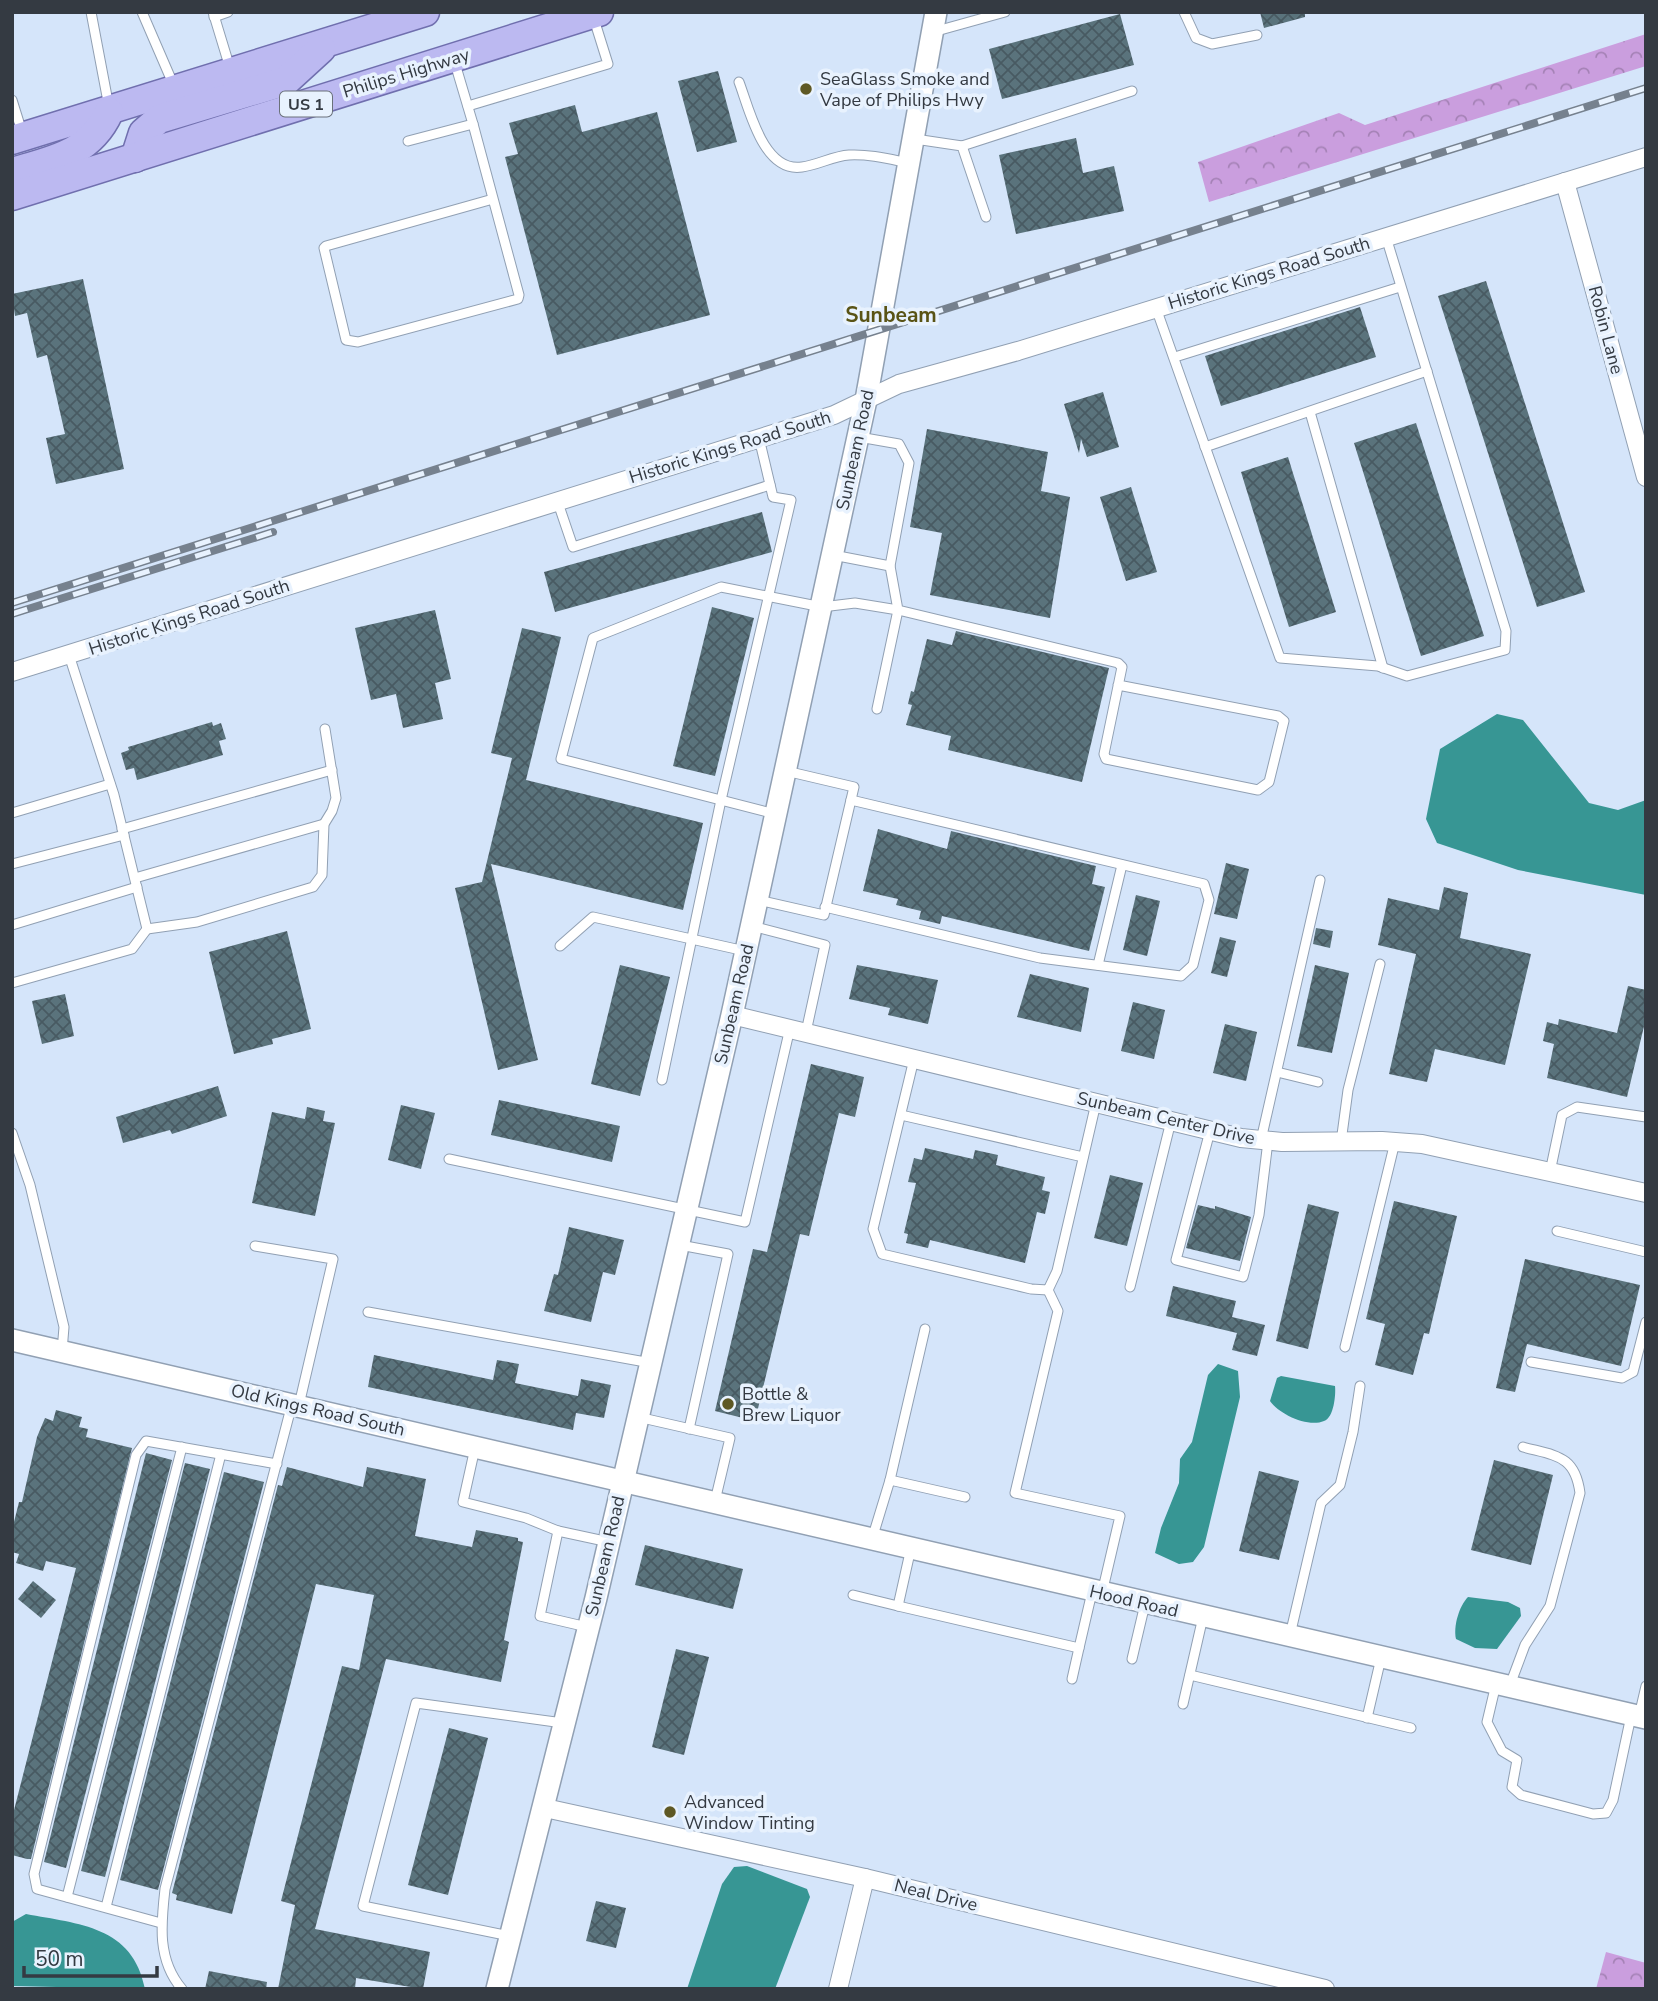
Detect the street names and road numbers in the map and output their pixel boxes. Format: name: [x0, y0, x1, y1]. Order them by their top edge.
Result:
street label: Philips Highway: [340, 42, 473, 104]
road number: US 1: [280, 92, 332, 116]
street label: Historic Kings Road South: [1165, 231, 1373, 315]
street label: Robin Lane: [1583, 283, 1629, 377]
street label: Sunbeam Road: [830, 387, 880, 513]
street label: Historic Kings Road South: [626, 405, 834, 489]
street label: Historic Kings Road South: [85, 573, 293, 661]
street label: Sunbeam Road: [708, 941, 760, 1067]
street label: Sunbeam Center Drive: [1075, 1086, 1257, 1150]
street label: Old Kings Road South: [229, 1378, 407, 1442]
street label: Sunbeam Road: [579, 1493, 631, 1619]
street label: Hood Road: [1087, 1579, 1181, 1623]
street label: Neal Drive: [892, 1873, 980, 1917]

